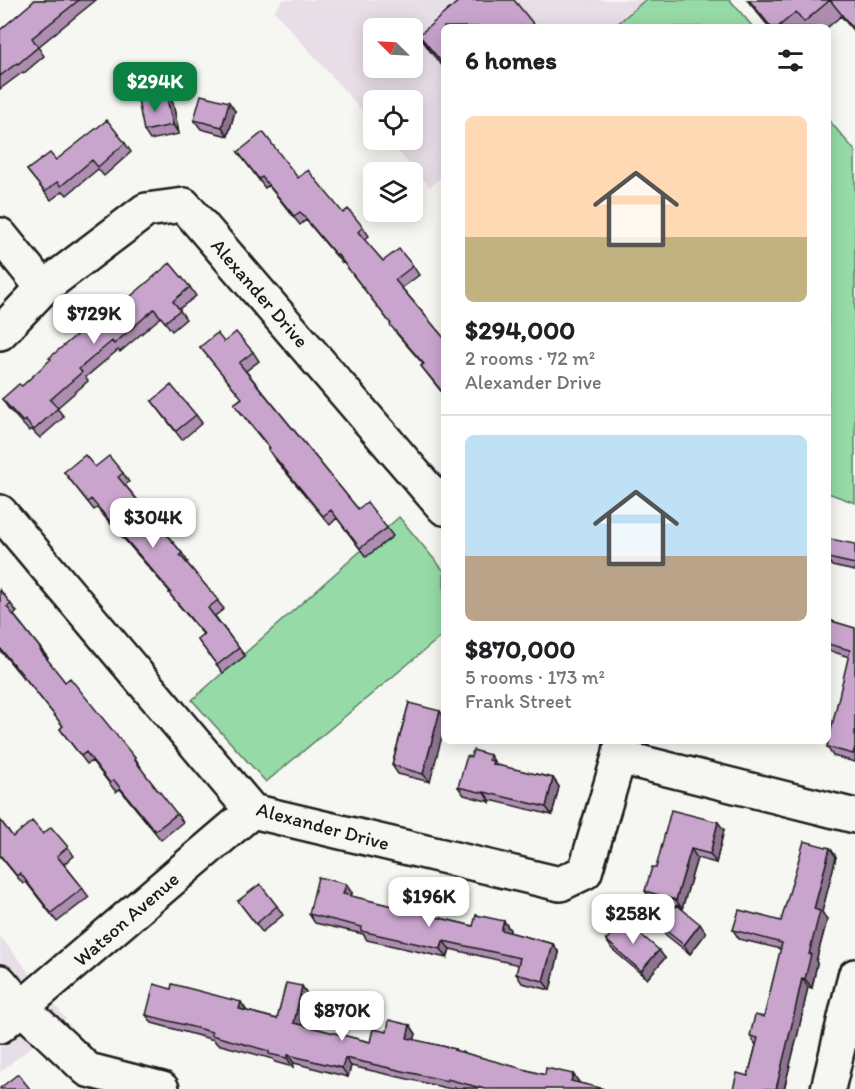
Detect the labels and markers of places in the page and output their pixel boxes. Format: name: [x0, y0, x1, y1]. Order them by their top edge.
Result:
pin: $294K: [113, 62, 197, 113]
pin: $729K: [52, 294, 136, 345]
pin: $304K: [111, 498, 195, 549]
pin: $196K: [387, 877, 471, 928]
pin: $258K: [591, 894, 675, 945]
pin: $870K: [300, 991, 384, 1042]

